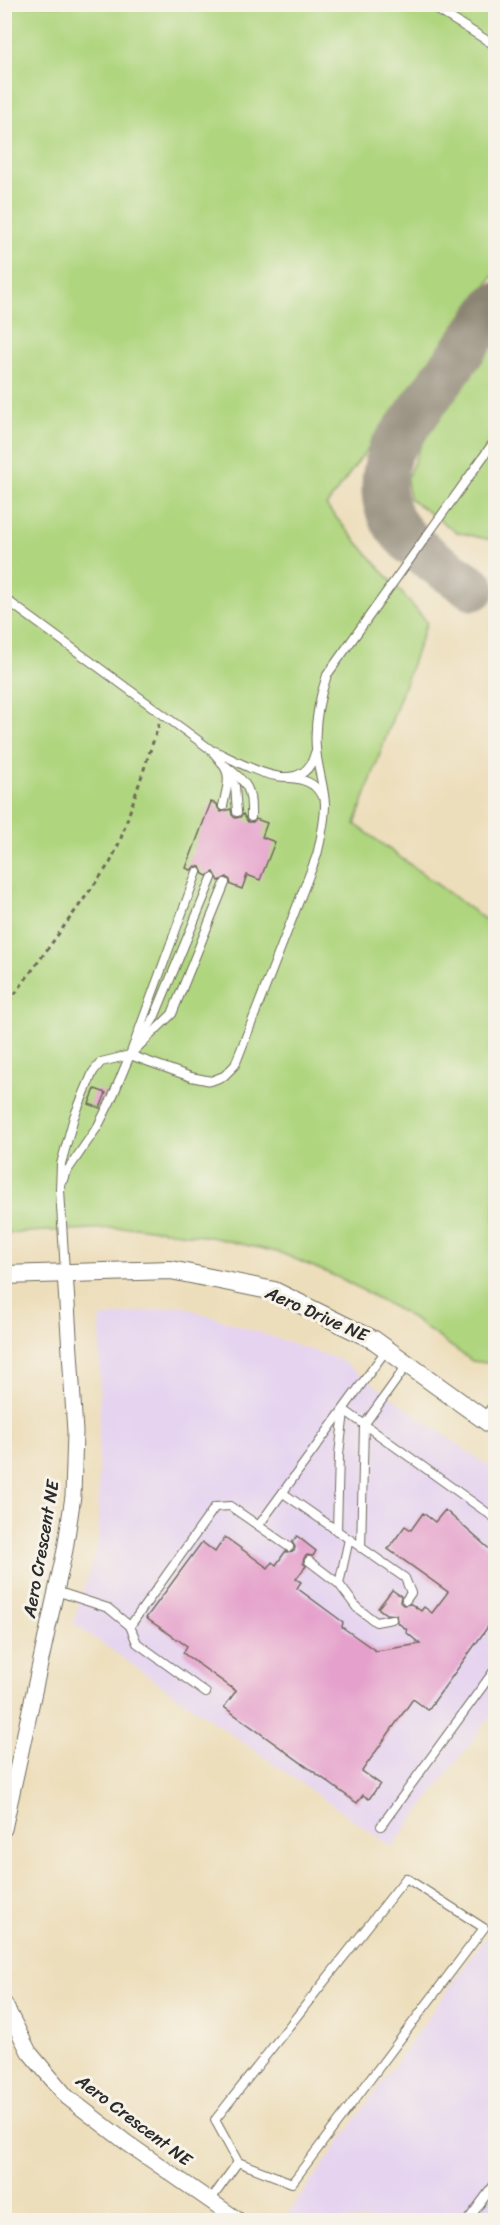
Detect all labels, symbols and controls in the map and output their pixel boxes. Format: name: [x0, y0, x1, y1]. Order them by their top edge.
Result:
street label: Aero Drive NE: [259, 1277, 375, 1351]
street label: Aero Crescent NE: [13, 1477, 69, 1621]
street label: Aero Crescent NE: [68, 2065, 200, 2175]

